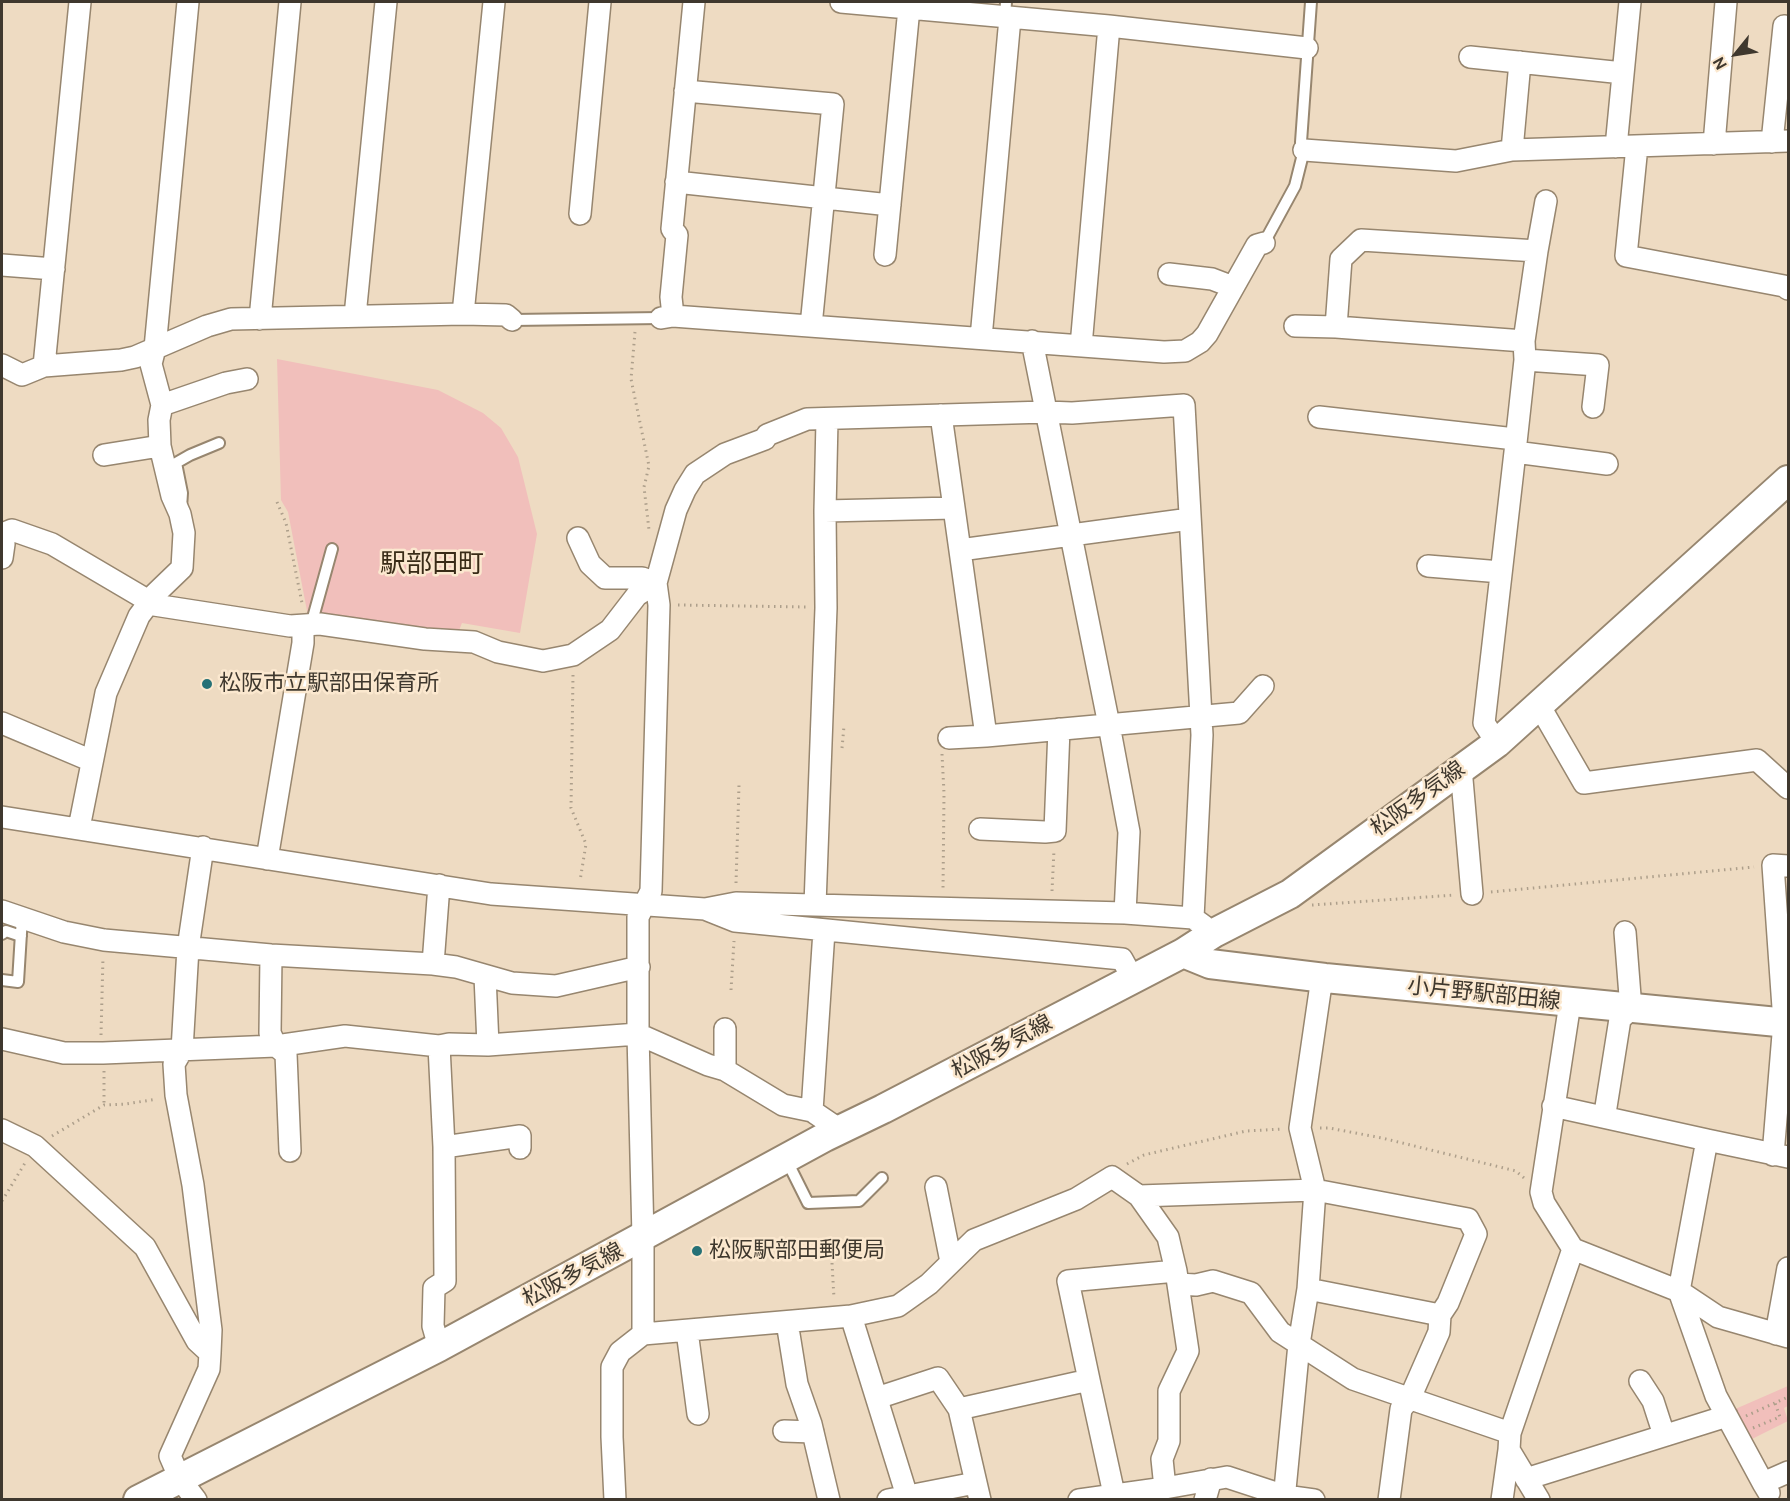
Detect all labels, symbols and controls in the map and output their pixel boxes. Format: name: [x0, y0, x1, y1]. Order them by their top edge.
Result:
north arrow: [1706, 24, 1766, 84]
text: N: [1709, 54, 1731, 73]
district label: 駅部田町: [380, 548, 484, 580]
place label: 松阪市立駅部田保育所: [219, 671, 439, 697]
marker: 松阪市立駅部田保育所: [200, 677, 214, 691]
street label: 松阪多気線: [1366, 756, 1470, 842]
street label: 小片野駅部田線: [1406, 973, 1562, 1015]
street label: 松阪多気線: [947, 1010, 1057, 1084]
street label: 松阪多気線: [518, 1238, 628, 1312]
place label: 松阪駅部田郵便局: [709, 1238, 885, 1264]
marker: 松阪駅部田郵便局: [690, 1244, 704, 1258]

